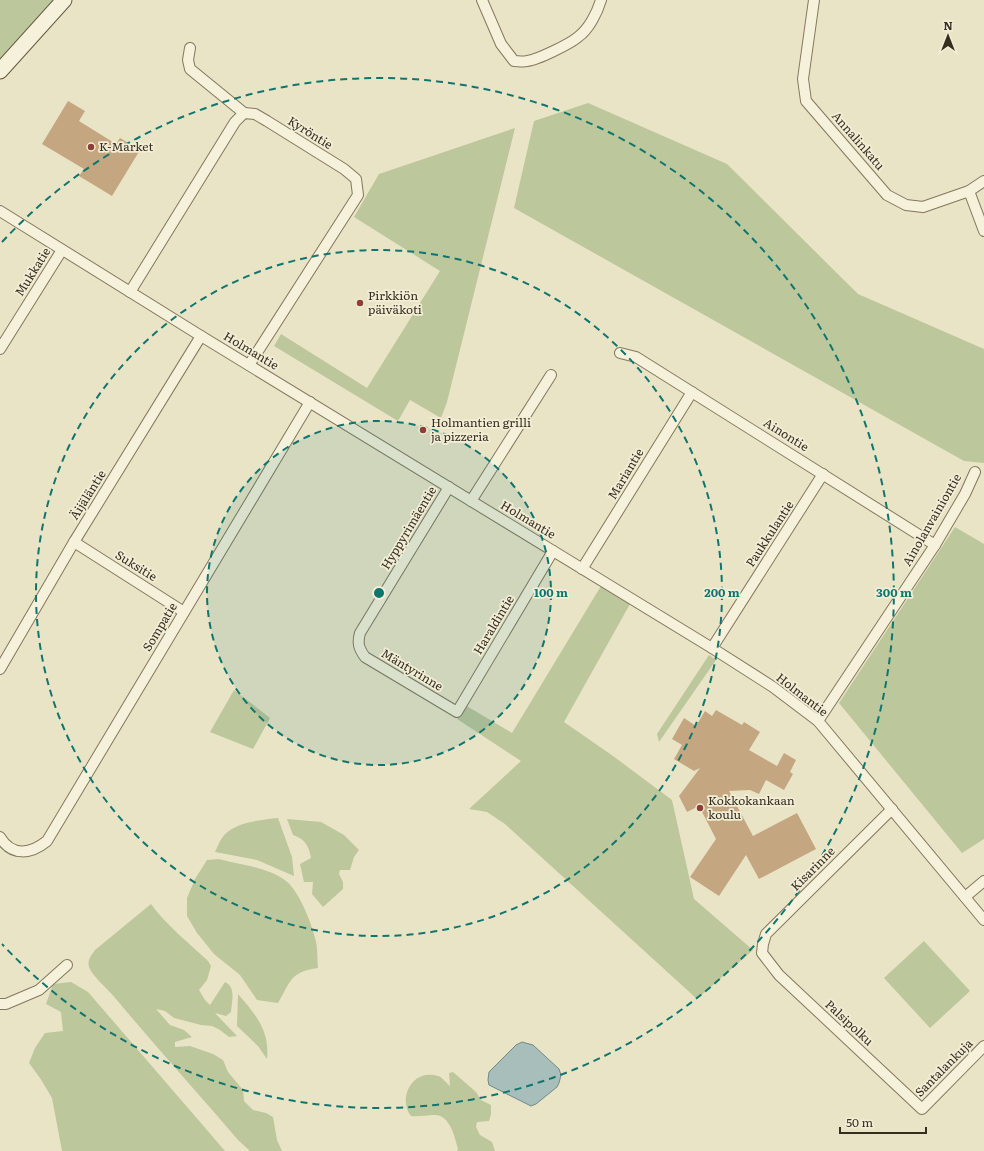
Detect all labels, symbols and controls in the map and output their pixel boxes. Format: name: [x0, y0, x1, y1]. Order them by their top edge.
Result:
north arrow: [928, 16, 968, 56]
text: N: [943, 17, 953, 33]
street label: Annalinkatu: [828, 107, 890, 174]
street label: Kyröntie: [285, 111, 337, 153]
place label: K-Market: [99, 137, 153, 155]
marker: K-Market: [86, 142, 96, 152]
street label: Mukkatie: [10, 243, 54, 299]
place label: Pirkkiön päiväkoti: [368, 286, 422, 318]
marker: Pirkkiön päiväkoti: [355, 298, 365, 308]
street label: Holmantie: [221, 327, 282, 374]
place label: Holmantien grilli ja pizzeria: [431, 413, 531, 445]
street label: Ainontie: [760, 413, 813, 455]
marker: Holmantien grilli ja pizzeria: [418, 425, 428, 435]
street label: Mariantie: [603, 444, 647, 502]
street label: Äijäläntie: [65, 466, 110, 523]
street label: Ainolanvainiontie: [897, 470, 965, 569]
street label: Hyppyrimäentie: [376, 482, 440, 573]
street label: Holmantie: [498, 496, 559, 543]
street label: Paukkulantie: [741, 497, 797, 570]
street label: Suksitie: [112, 545, 161, 585]
text: 100 m: [534, 583, 568, 601]
text: 200 m: [704, 583, 740, 601]
text: 300 m: [876, 583, 912, 601]
centre of rings: [372, 586, 386, 600]
street label: Haraldintie: [468, 591, 518, 658]
street label: Sompatie: [137, 599, 181, 654]
street label: Mäntyrinne: [378, 644, 447, 695]
street label: Holmantie: [773, 668, 832, 720]
place label: Kokkokankaan koulu: [708, 791, 795, 823]
marker: Kokkokankaan koulu: [695, 803, 705, 813]
street label: Kisarinne: [786, 842, 839, 895]
street label: Palsipolku: [822, 995, 878, 1050]
street label: Santalankuja: [910, 1034, 977, 1100]
scale bar: [840, 1109, 926, 1135]
text: 50 m: [846, 1113, 873, 1131]

